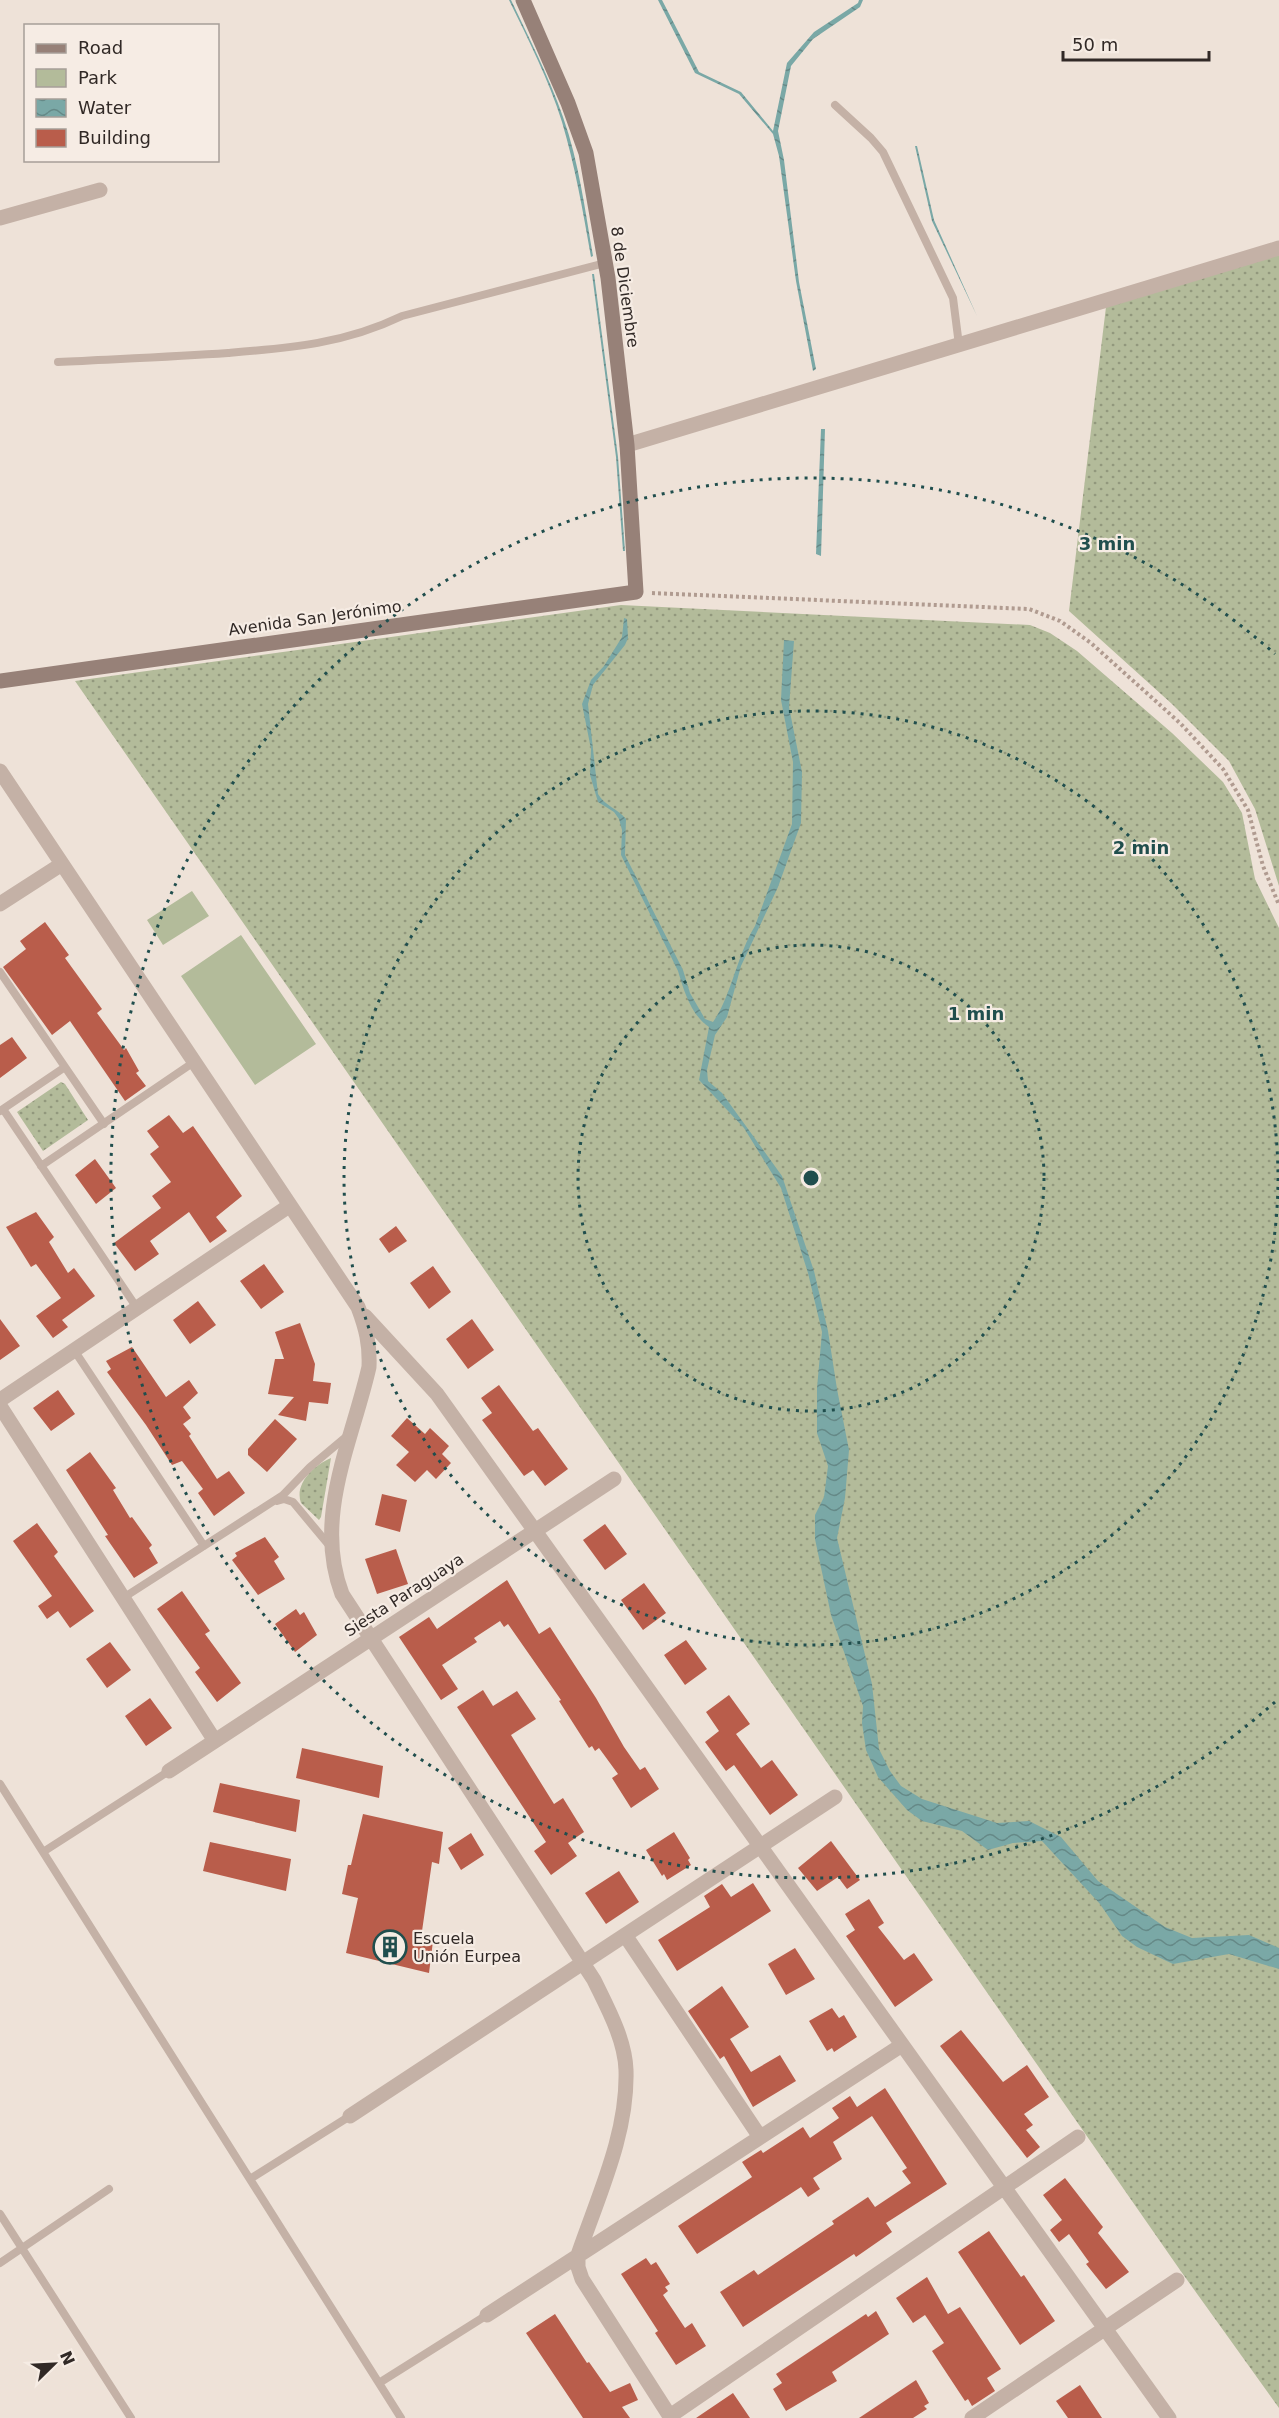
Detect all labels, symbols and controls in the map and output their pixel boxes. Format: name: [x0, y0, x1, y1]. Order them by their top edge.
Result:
legend: [24, 24, 219, 162]
scale bar: [1063, 24, 1208, 62]
text: 50 m: [1072, 34, 1118, 55]
text: Road: [78, 37, 123, 58]
text: Park: [78, 67, 117, 88]
text: Water: [78, 97, 132, 118]
text: Building: [78, 127, 151, 148]
street label: 8 de Diciembre: [607, 225, 643, 349]
text: 3 min: [1079, 533, 1135, 554]
street label: Avenida San Jerónimo: [227, 596, 403, 640]
text: 2 min: [1113, 837, 1169, 858]
text: 1 min: [948, 1003, 1004, 1024]
centre of rings: [801, 1168, 821, 1188]
street label: Siesta Paraguaya: [341, 1549, 467, 1641]
building icon: Escuela Unión Eurpea: [372, 1929, 408, 1965]
place label: Escuela Unión Eurpea: [413, 1929, 521, 1966]
north arrow: [24, 2334, 84, 2394]
text: N: [56, 2348, 79, 2368]

